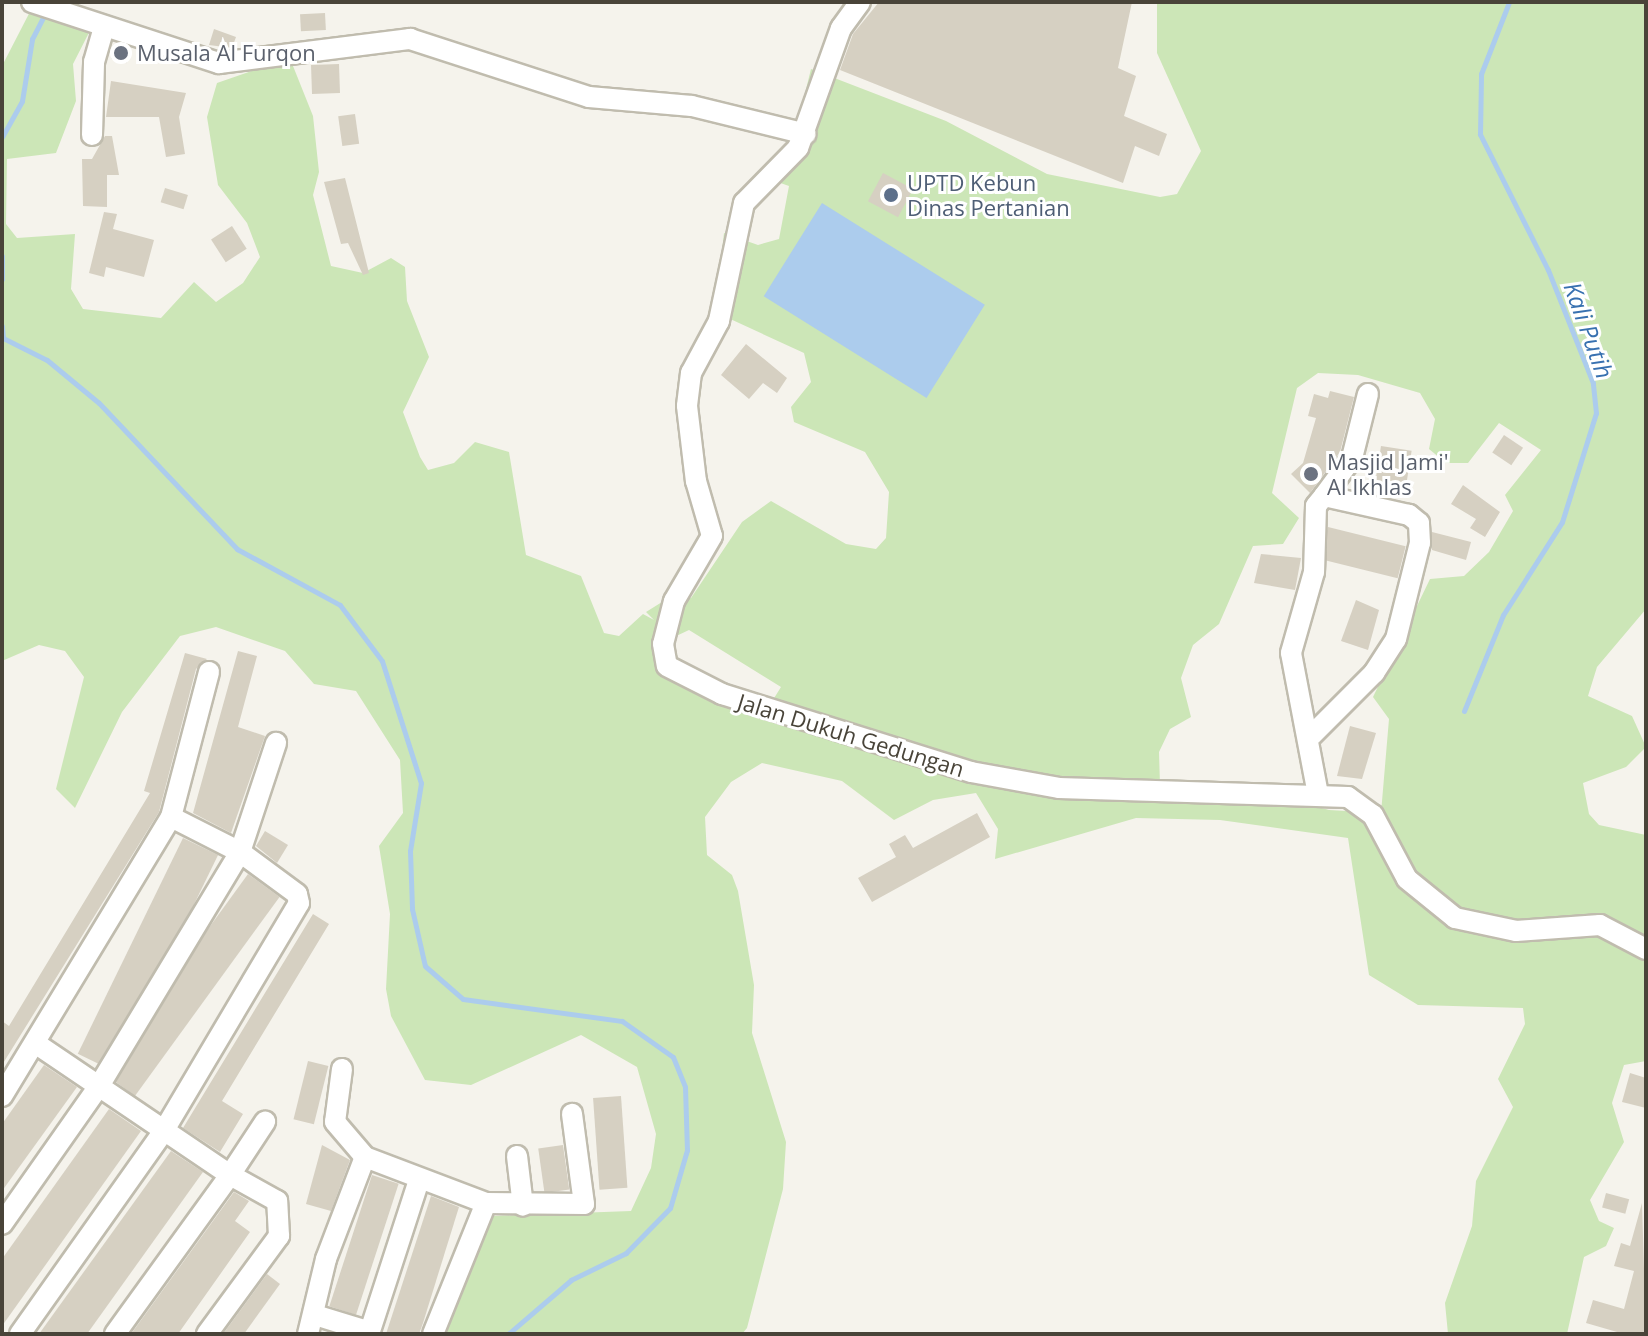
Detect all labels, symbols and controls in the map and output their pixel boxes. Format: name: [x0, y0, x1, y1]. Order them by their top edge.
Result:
place label: Musala Al Furqon: [137, 40, 316, 66]
marker: Musala Al Furqon: [112, 44, 130, 62]
place label: UPTD Kebun Dinas Pertanian: [907, 169, 1070, 220]
marker: UPTD Kebun Dinas Pertanian: [882, 186, 900, 204]
water label: Kali Putih: [1558, 278, 1620, 382]
place label: Masjid Jami' Al Ikhlas: [1327, 448, 1449, 500]
marker: Masjid Jami' Al Ikhlas: [1302, 465, 1320, 483]
street label: Jalan Dukuh Gedungan: [735, 688, 967, 782]

